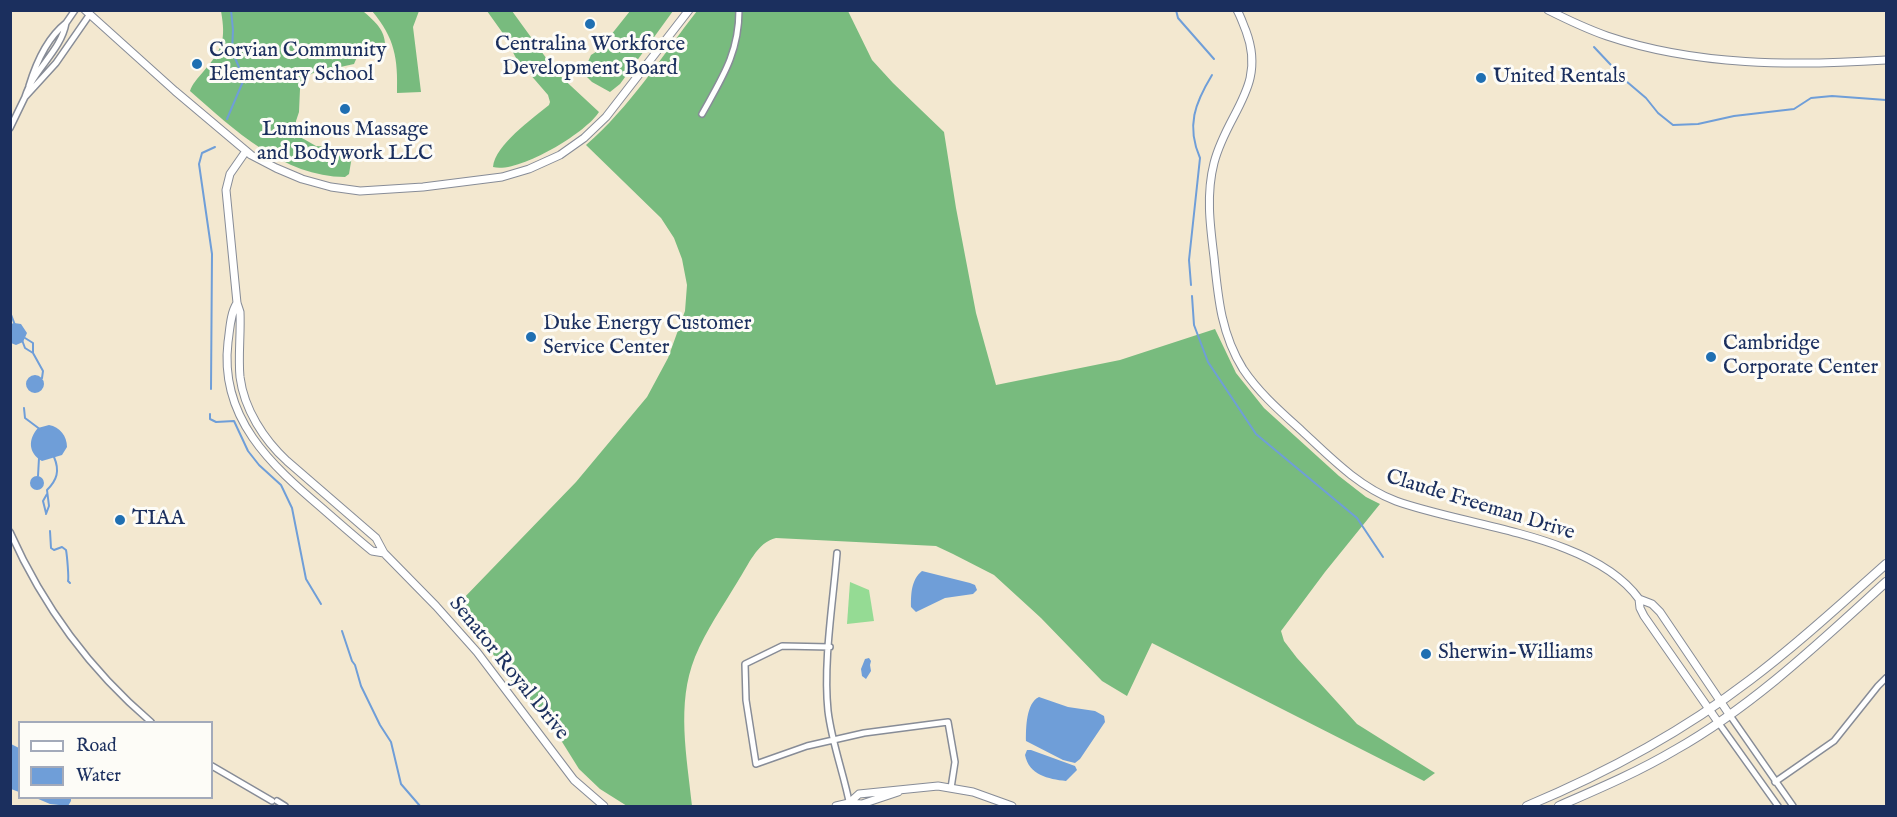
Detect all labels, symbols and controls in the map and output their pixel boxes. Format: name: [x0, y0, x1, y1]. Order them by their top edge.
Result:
marker: Centralina Workforce Development Board: [583, 17, 597, 31]
place label: Centralina Workforce Development Board: [495, 33, 685, 83]
place label: Corvian Community Elementary School: [209, 39, 387, 89]
marker: Corvian Community Elementary School: [190, 57, 204, 71]
place label: United Rentals: [1493, 65, 1626, 91]
marker: United Rentals: [1474, 71, 1488, 85]
marker: Luminous Massage and Bodywork LLC: [338, 102, 352, 116]
place label: Luminous Massage and Bodywork LLC: [257, 118, 433, 168]
place label: Duke Energy Customer Service Center: [543, 312, 751, 362]
marker: Duke Energy Customer Service Center: [524, 330, 538, 344]
place label: Cambridge Corporate Center: [1723, 332, 1878, 382]
marker: Cambridge Corporate Center: [1704, 350, 1718, 364]
street label: Claude Freeman Drive: [1383, 465, 1577, 547]
place label: TIAA: [132, 507, 185, 533]
marker: TIAA: [113, 513, 127, 527]
street label: Senator Royal Drive: [443, 592, 573, 746]
place label: Sherwin-Williams: [1438, 641, 1593, 667]
marker: Sherwin-Williams: [1419, 647, 1433, 661]
legend: [18, 721, 213, 799]
text: Road: [76, 735, 117, 758]
text: Water: [76, 765, 121, 788]

